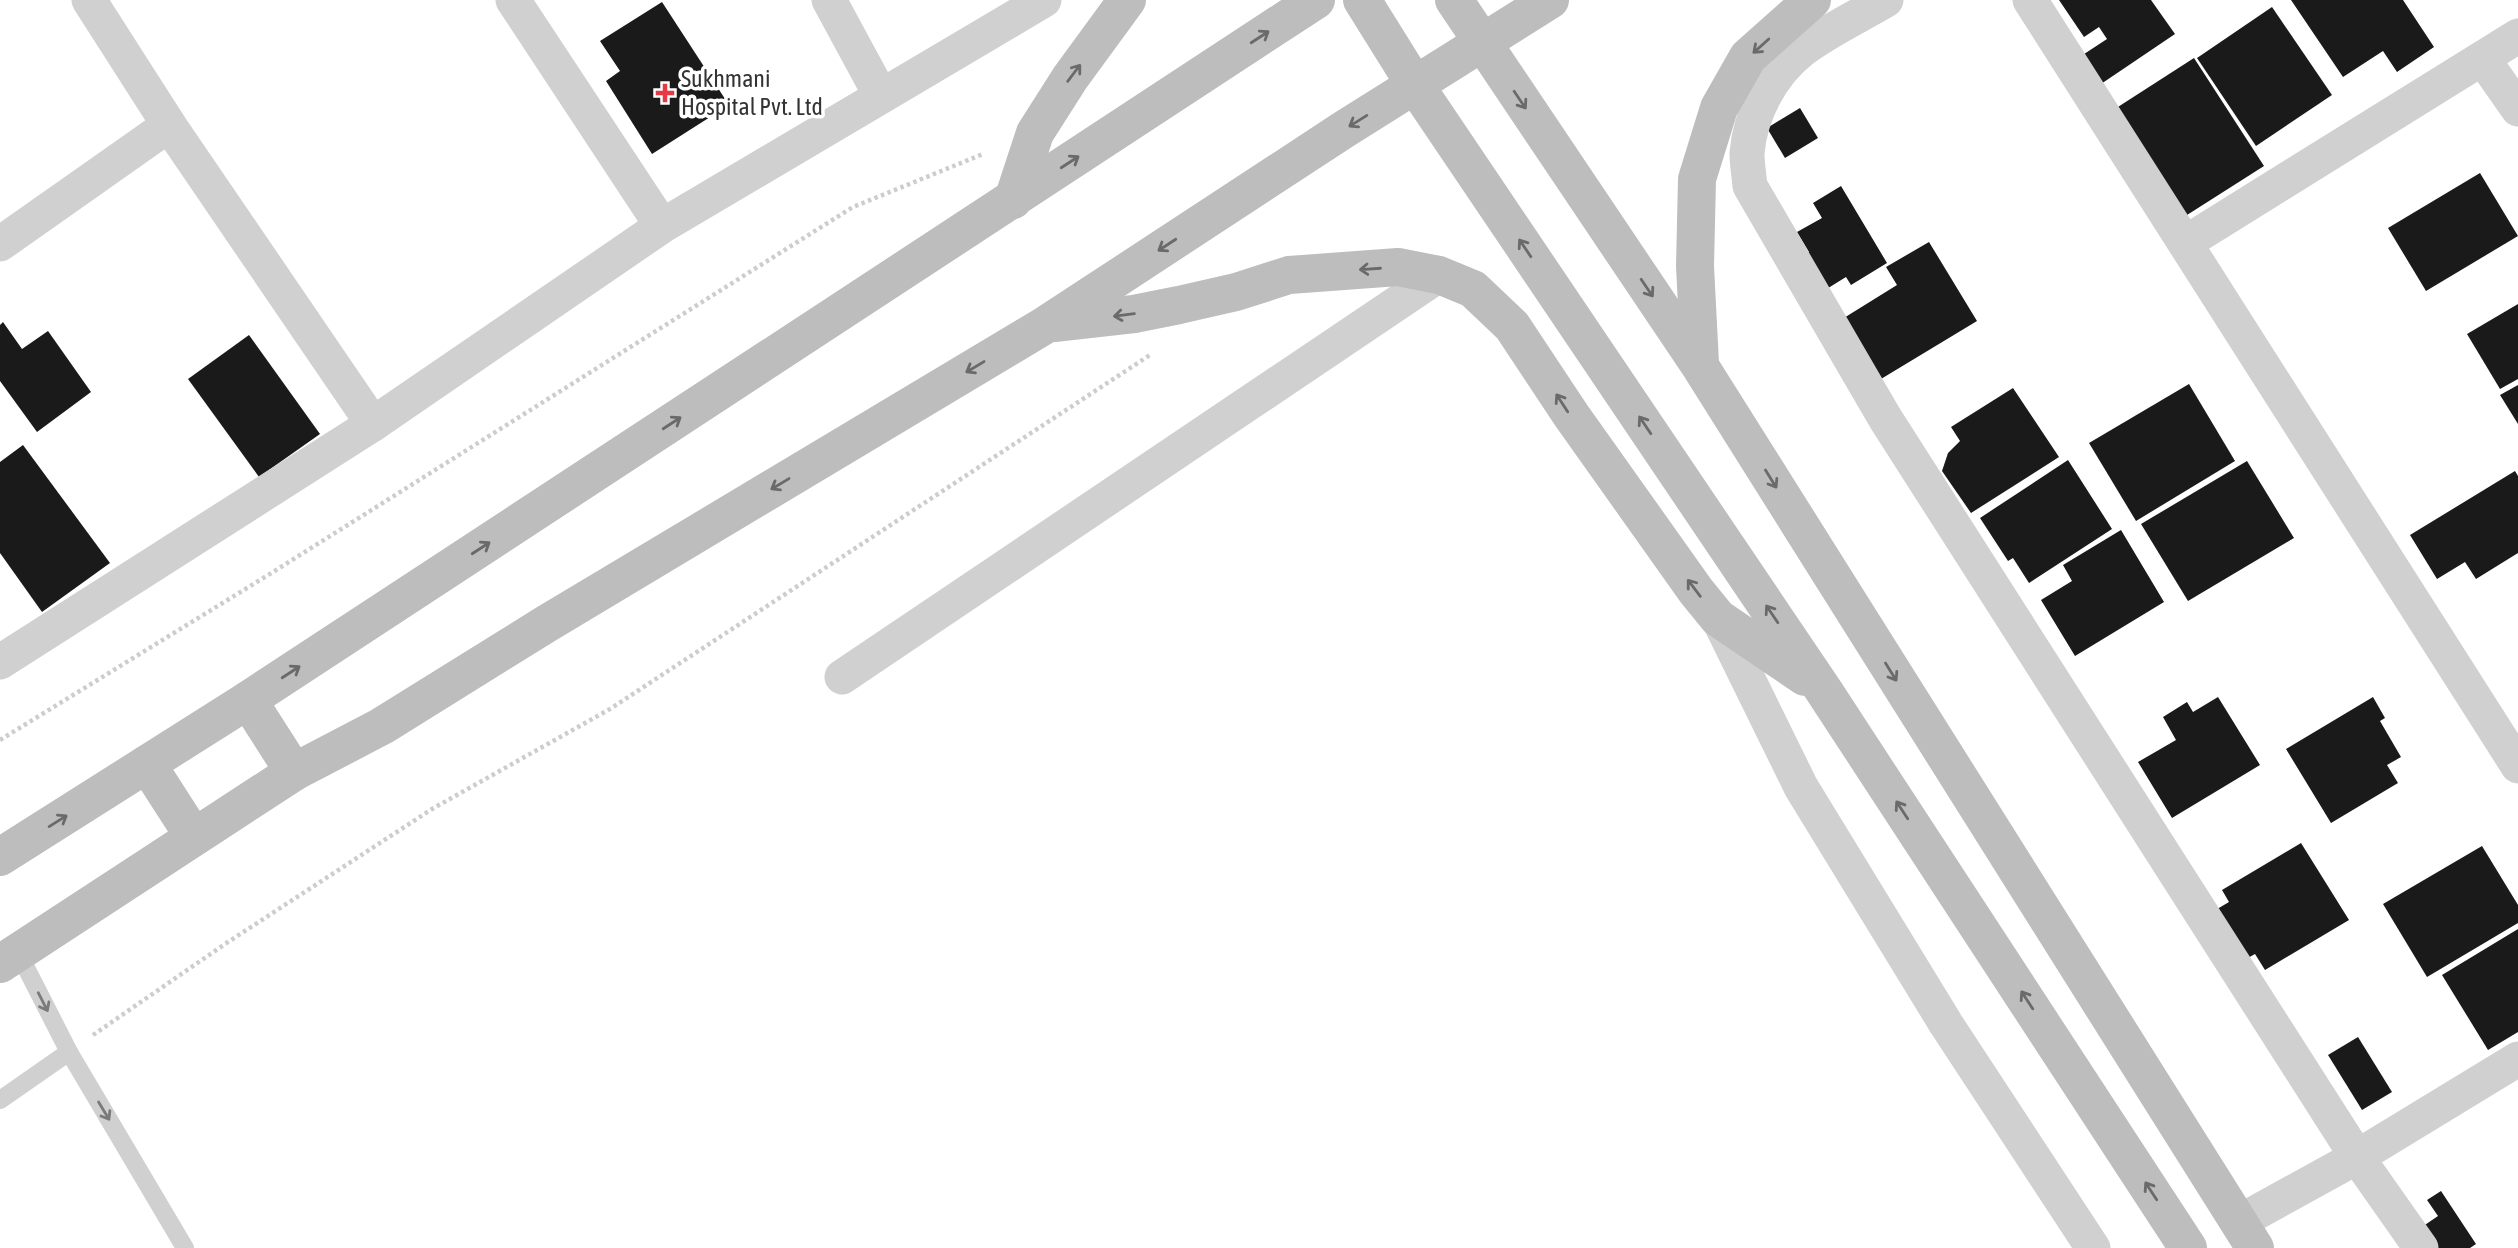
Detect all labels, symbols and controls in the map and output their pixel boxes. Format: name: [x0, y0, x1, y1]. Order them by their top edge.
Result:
one-way arrow: [1249, 30, 1269, 44]
one-way arrow: [1752, 38, 1770, 54]
one-way arrow: [1067, 64, 1081, 83]
place label: Sukhmani Hospital Pvt. Ltd: [681, 65, 823, 120]
marker: Sukhmani Hospital Pvt. Ltd: [655, 83, 675, 103]
one-way arrow: [1512, 90, 1527, 109]
one-way arrow: [1348, 115, 1368, 129]
one-way arrow: [1060, 155, 1079, 170]
one-way arrow: [1158, 238, 1177, 253]
one-way arrow: [1518, 239, 1532, 258]
one-way arrow: [1360, 263, 1382, 276]
one-way arrow: [1641, 278, 1655, 298]
one-way arrow: [1113, 308, 1135, 321]
one-way arrow: [965, 360, 985, 374]
one-way arrow: [1555, 394, 1570, 413]
one-way arrow: [661, 416, 681, 430]
one-way arrow: [1638, 416, 1652, 435]
one-way arrow: [1764, 469, 1778, 489]
one-way arrow: [770, 477, 790, 491]
one-way arrow: [471, 540, 490, 555]
one-way arrow: [1687, 579, 1702, 598]
one-way arrow: [1765, 604, 1779, 624]
one-way arrow: [1885, 662, 1899, 682]
one-way arrow: [281, 665, 300, 680]
one-way arrow: [1895, 801, 1909, 820]
one-way arrow: [47, 813, 67, 827]
one-way arrow: [37, 991, 51, 1012]
one-way arrow: [2019, 991, 2033, 1011]
one-way arrow: [97, 1100, 111, 1120]
one-way arrow: [2144, 1182, 2158, 1201]

